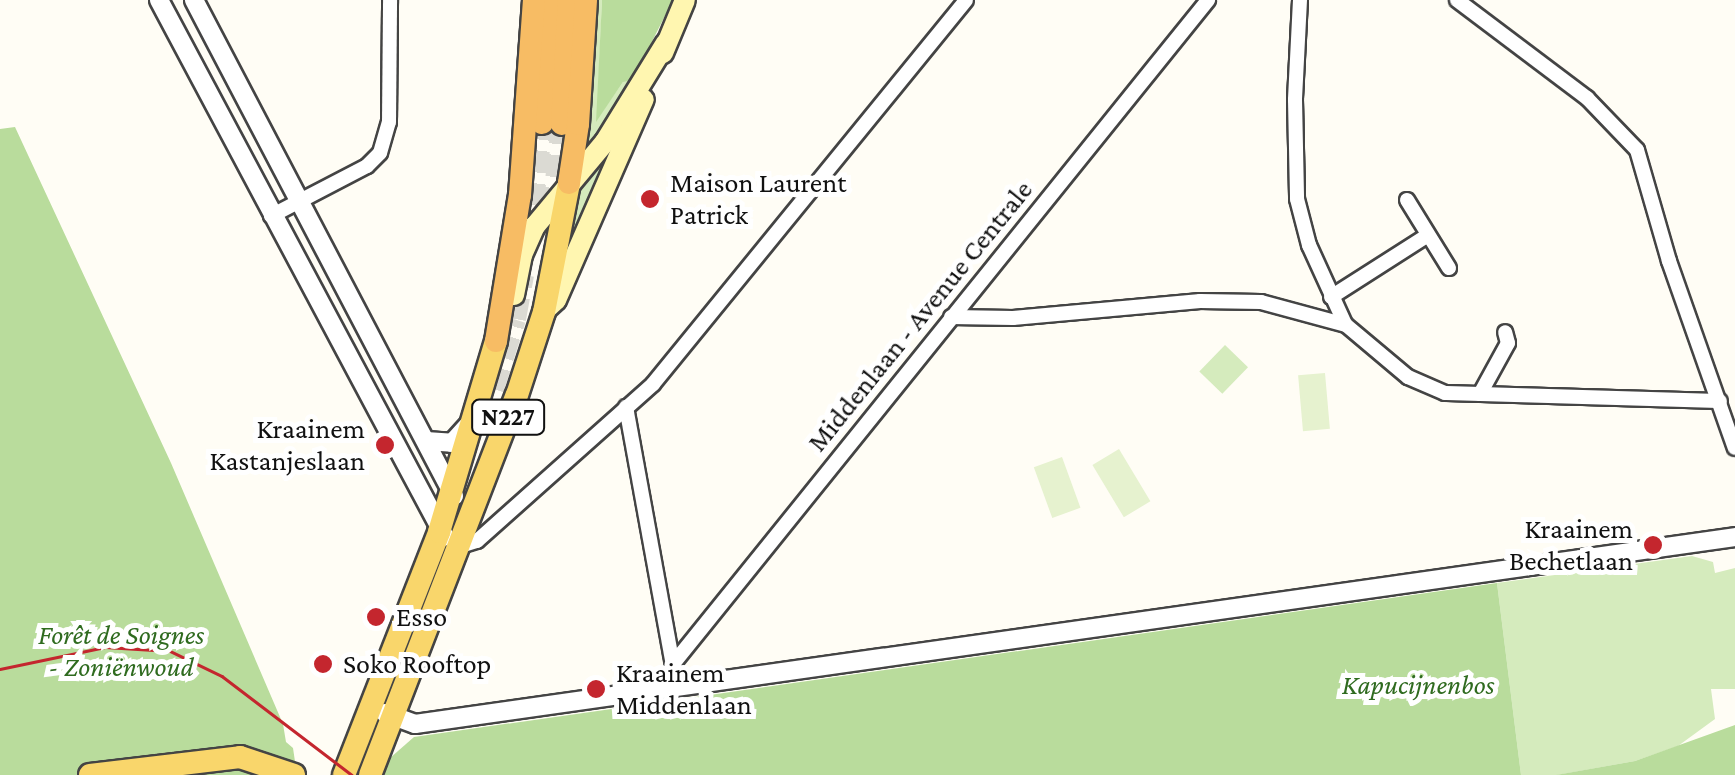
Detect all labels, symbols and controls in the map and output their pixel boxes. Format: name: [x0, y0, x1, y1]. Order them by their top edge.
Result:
place label: Maison Laurent Patrick: [670, 166, 846, 232]
street label: Middenlaan - Avenue Centrale: [800, 174, 1040, 458]
marker: Maison Laurent Patrick: [639, 188, 661, 210]
road number: N227: [470, 397, 546, 437]
place label: Kraainem Kastanjeslaan: [210, 412, 365, 478]
marker: Kraainem Kastanjeslaan: [374, 434, 396, 456]
place label: Kraainem Bechetlaan: [1509, 512, 1633, 578]
marker: Kraainem Bechetlaan: [1642, 534, 1664, 556]
place label: Esso: [396, 600, 447, 634]
marker: Esso: [365, 606, 387, 628]
park label: Forêt de Soignes - Zoniënwoud: [38, 618, 204, 684]
place label: Soko Rooftop: [343, 647, 491, 681]
marker: Soko Rooftop: [312, 653, 334, 675]
place label: Kraainem Middenlaan: [616, 656, 752, 722]
park label: Kapucijnenbos: [1342, 668, 1494, 702]
marker: Kraainem Middenlaan: [585, 678, 607, 700]

